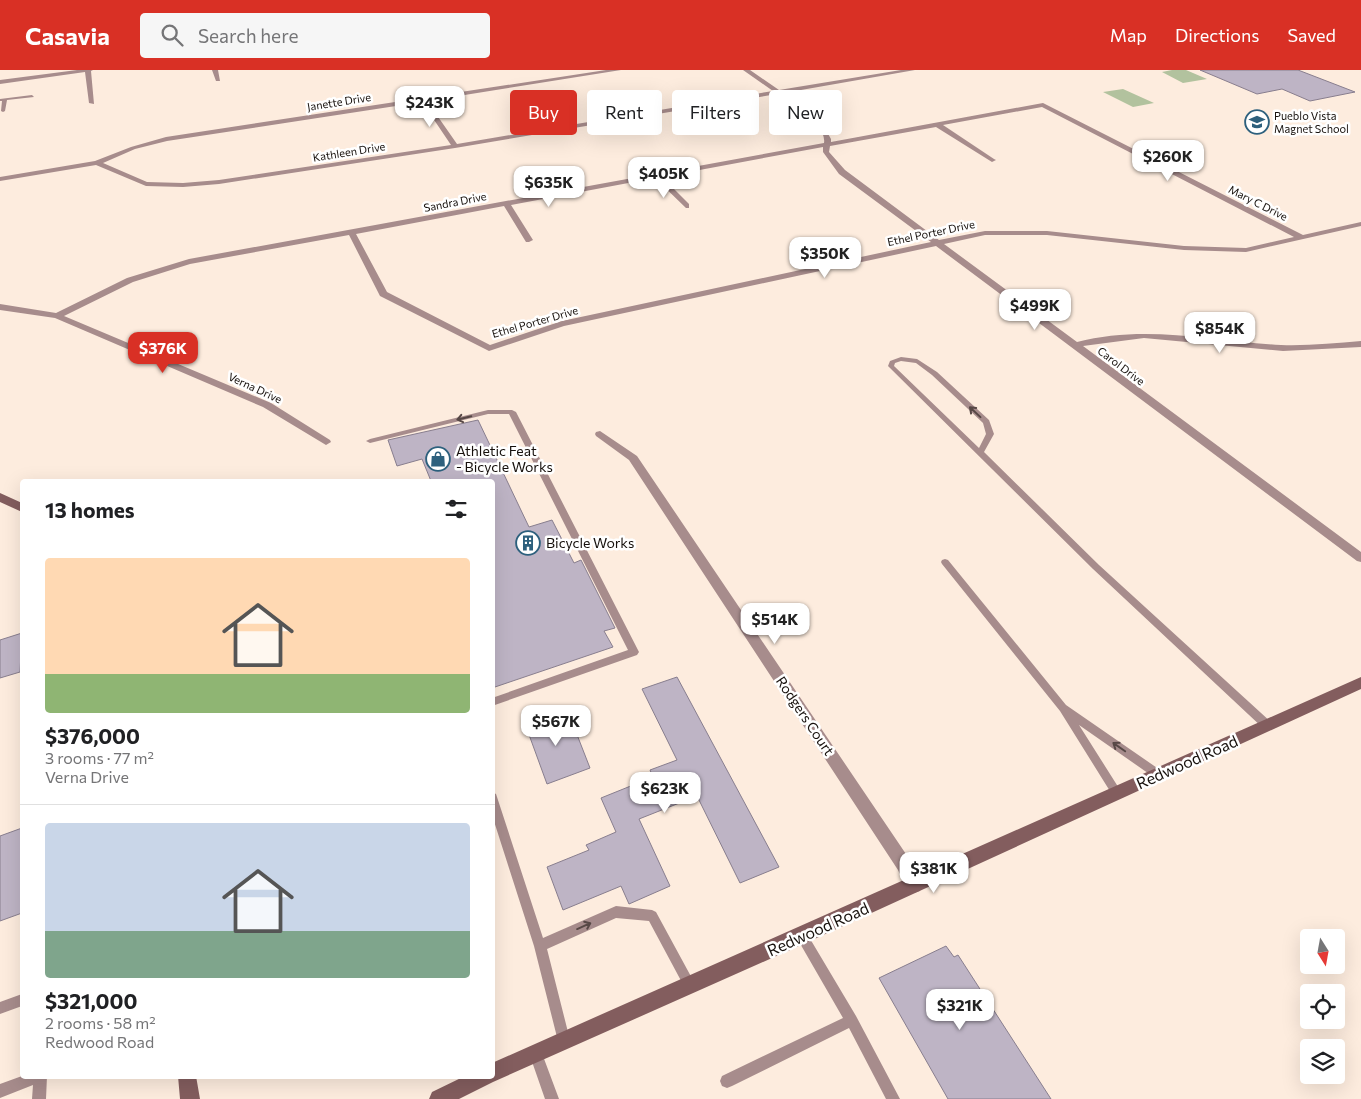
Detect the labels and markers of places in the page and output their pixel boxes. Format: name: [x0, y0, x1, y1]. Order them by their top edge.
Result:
pin: $243K: [395, 85, 465, 128]
school or university icon: Pueblo Vista Magnet School: [1244, 109, 1270, 135]
place label: Pueblo Vista Magnet School: [1274, 109, 1349, 135]
pin: $260K: [1133, 140, 1203, 182]
pin: $405K: [629, 156, 699, 199]
pin: $635K: [514, 166, 584, 208]
pin: $350K: [790, 236, 860, 279]
pin: $499K: [1000, 288, 1070, 331]
pin: $854K: [1185, 312, 1255, 354]
pin: $376K: [128, 332, 198, 374]
place label: Athletic Feat - Bicycle Works: [456, 442, 553, 475]
shop icon: Athletic Feat - Bicycle Works: [425, 446, 451, 472]
building icon: Bicycle Works: [515, 530, 541, 556]
place label: Bicycle Works: [546, 534, 634, 551]
pin: $514K: [740, 602, 810, 645]
pin: $567K: [521, 704, 591, 747]
pin: $623K: [630, 772, 700, 814]
pin: $381K: [899, 852, 969, 894]
pin: $321K: [925, 988, 995, 1031]

